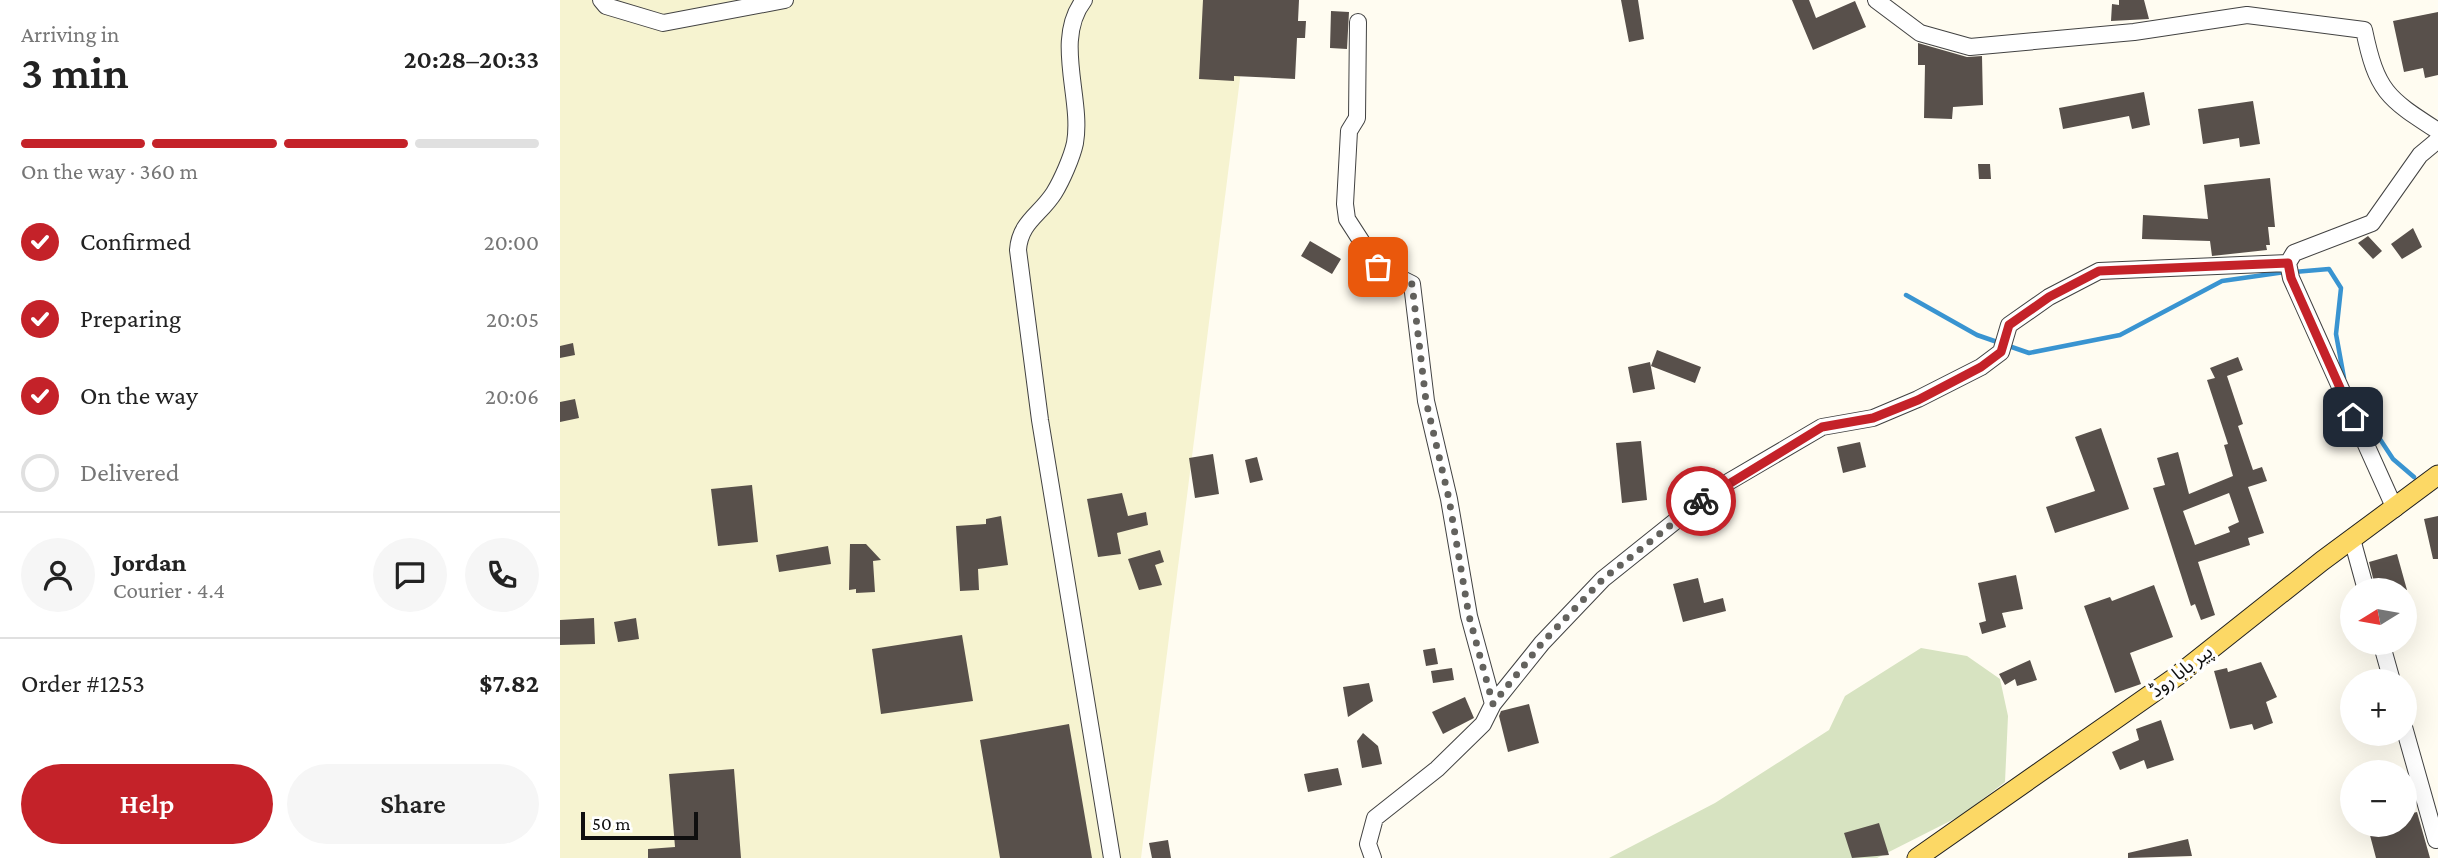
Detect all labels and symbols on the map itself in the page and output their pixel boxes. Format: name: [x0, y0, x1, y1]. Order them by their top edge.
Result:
pin: [1348, 237, 1408, 297]
pin: [2323, 387, 2383, 447]
courier: [1666, 466, 1736, 536]
north arrow: [2340, 578, 2417, 654]
street label: پیر بابا روڈ: [2145, 641, 2218, 703]
scale bar: [581, 809, 698, 841]

